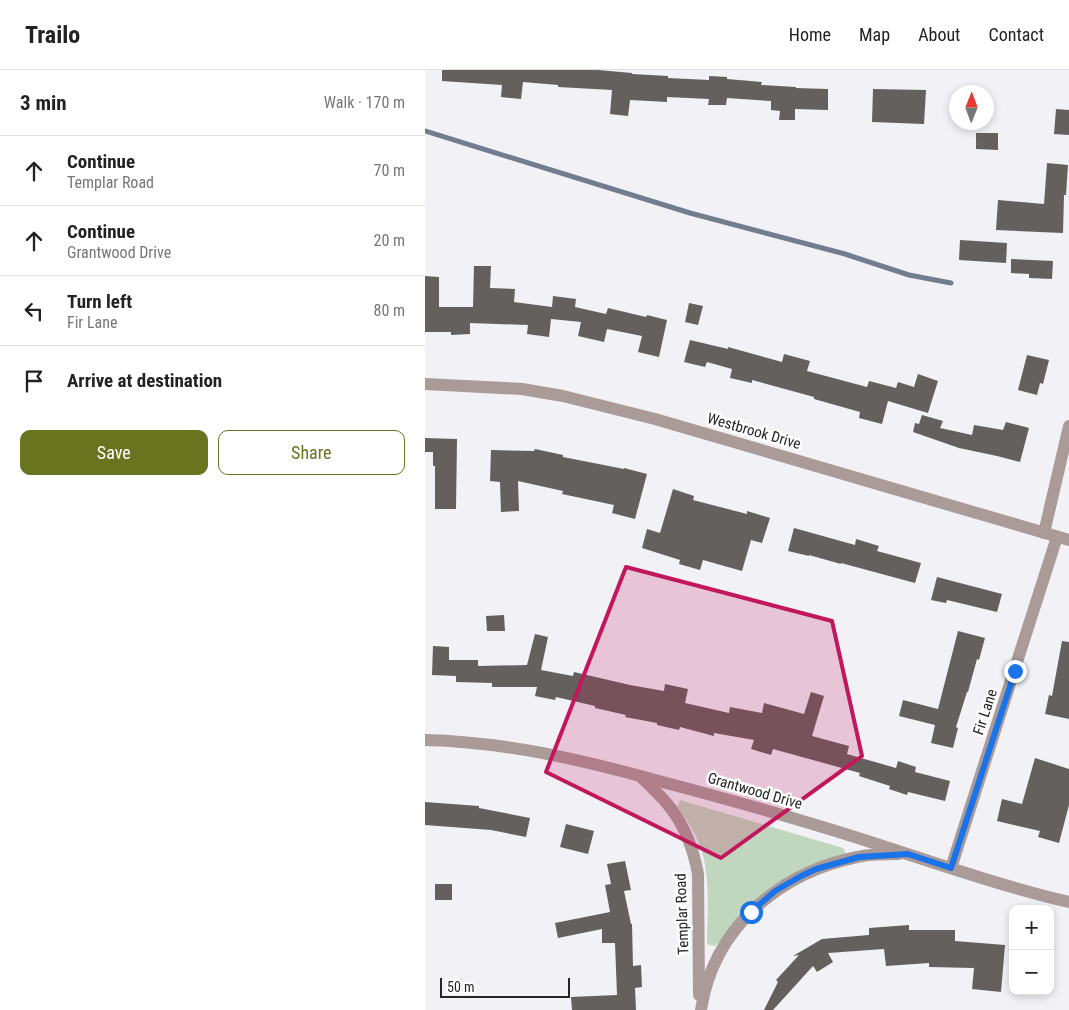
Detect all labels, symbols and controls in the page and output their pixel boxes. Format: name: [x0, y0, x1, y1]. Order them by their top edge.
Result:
text: Trailo: [25, 21, 80, 49]
text: Home: [789, 24, 831, 45]
text: Map: [859, 24, 890, 45]
text: About: [918, 24, 960, 45]
text: Contact: [988, 24, 1044, 45]
north arrow: [949, 85, 994, 130]
text: 3 min: [20, 91, 67, 115]
text: Walk · 170 m: [324, 93, 405, 112]
text: Continue: [67, 150, 135, 173]
icon: ahead: [20, 157, 48, 185]
text: 70 m: [373, 161, 405, 180]
text: Templar Road: [67, 173, 154, 192]
text: Continue: [67, 220, 135, 243]
icon: ahead: [20, 227, 48, 255]
text: 20 m: [373, 231, 405, 250]
text: Grantwood Drive: [67, 243, 171, 262]
text: Turn left: [67, 290, 132, 313]
icon: left: [20, 297, 48, 325]
text: 80 m: [373, 301, 405, 320]
text: Fir Lane: [67, 313, 117, 332]
icon: arrive: [20, 367, 48, 395]
text: Arrive at destination: [67, 369, 222, 392]
street label: Westbrook Drive: [705, 409, 803, 453]
button: Save: [20, 430, 208, 475]
button: Share: [218, 430, 405, 475]
route end: [1004, 660, 1027, 683]
street label: Fir Lane: [969, 687, 1001, 737]
street label: Grantwood Drive: [706, 769, 804, 813]
street label: Templar Road: [672, 873, 692, 955]
route start: [740, 901, 763, 924]
map controls: [1009, 905, 1054, 995]
button: +: [1009, 905, 1054, 950]
button: −: [1009, 950, 1054, 995]
scale bar: [440, 975, 570, 998]
text: 50 m: [447, 979, 475, 995]

